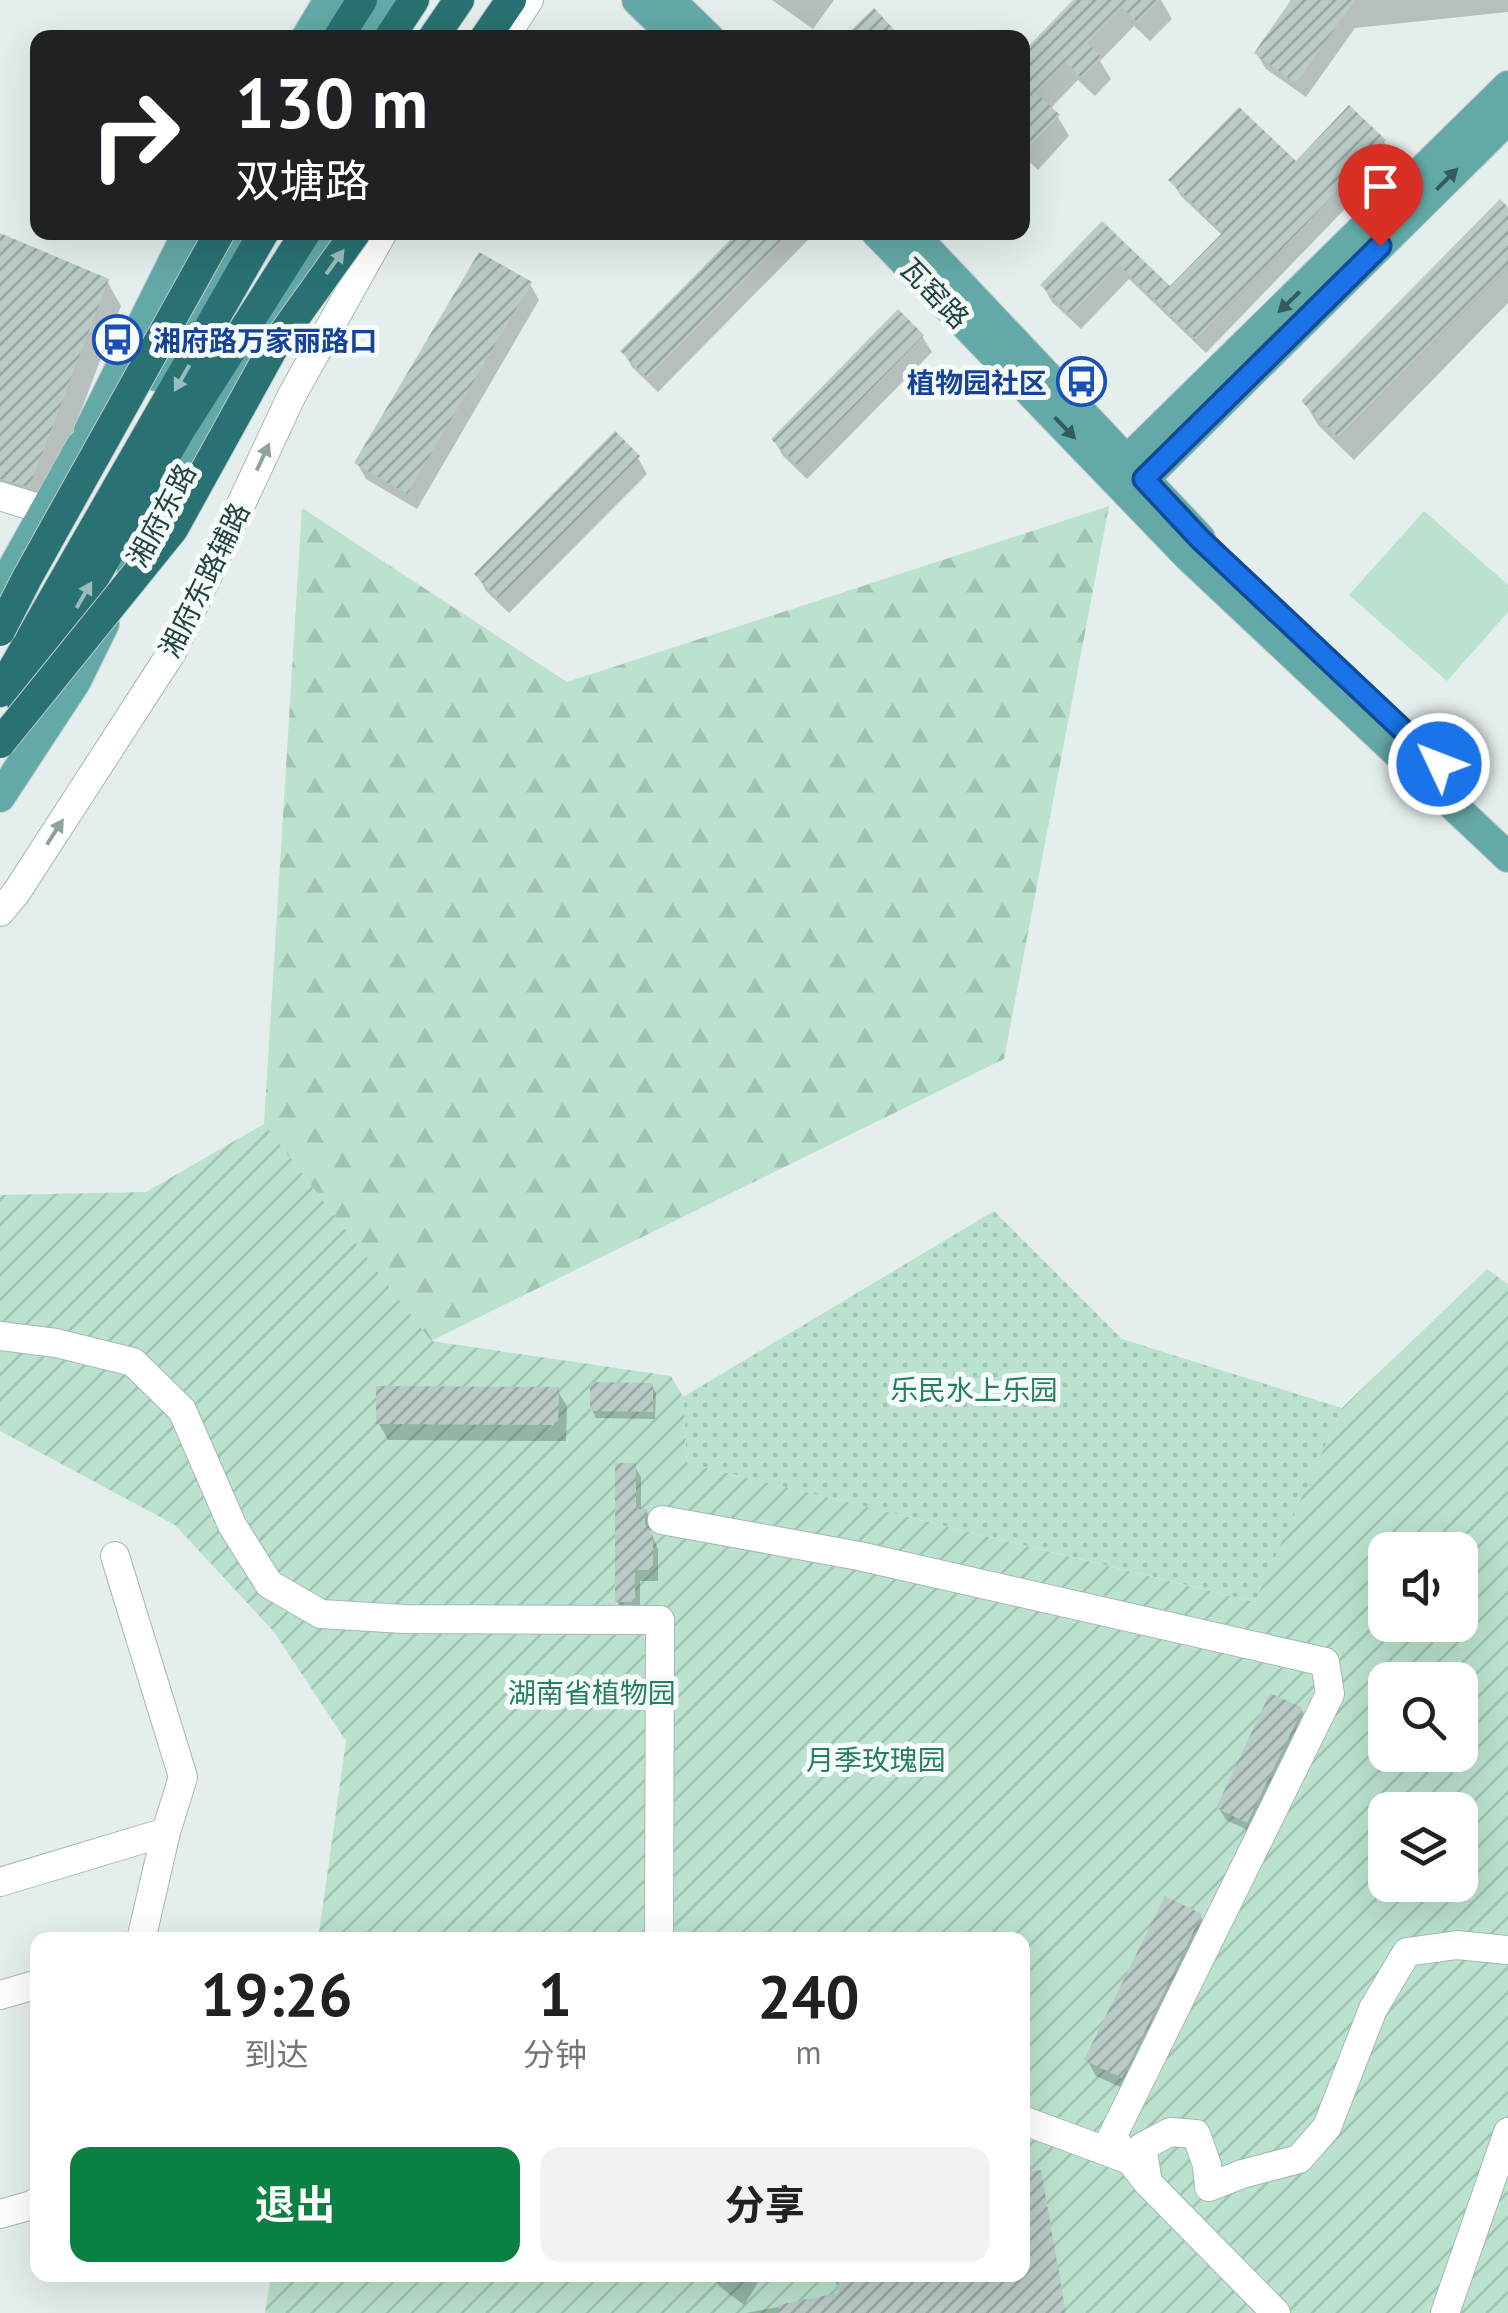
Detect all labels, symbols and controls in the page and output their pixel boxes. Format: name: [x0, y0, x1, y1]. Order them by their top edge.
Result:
text: 130 m: [235, 57, 428, 147]
icon: right: [70, 70, 200, 200]
pin: [1338, 144, 1423, 247]
text: 双塘路: [235, 151, 370, 209]
icon: arrive: [1353, 159, 1408, 214]
one-way arrow: [1435, 168, 1459, 192]
one-way arrow: [324, 249, 344, 275]
street label: 瓦窑路: [893, 250, 977, 336]
one-way arrow: [1278, 290, 1302, 313]
bus stop icon: 湘府路万家丽路口: [92, 314, 144, 366]
place label: 湘府路万家丽路口: [153, 322, 377, 359]
bus stop icon: 植物园社区: [1056, 356, 1108, 408]
one-way arrow: [174, 364, 191, 393]
place label: 植物园社区: [907, 364, 1047, 401]
one-way arrow: [1053, 416, 1077, 440]
one-way arrow: [255, 442, 272, 471]
street label: 湘府东路: [118, 457, 204, 573]
street label: 湘府东路辅路: [151, 496, 257, 664]
one-way arrow: [75, 581, 92, 609]
position arrow: [1387, 712, 1491, 816]
one-way arrow: [46, 819, 64, 846]
park label: 乐民水上乐园: [890, 1371, 1058, 1408]
map controls: [1368, 1532, 1478, 1902]
button: sound: [1368, 1532, 1478, 1642]
button: search: [1368, 1662, 1478, 1772]
park label: 湖南省植物园: [508, 1674, 676, 1711]
park label: 月季玫瑰园: [806, 1741, 946, 1778]
button: layers: [1368, 1792, 1478, 1902]
text: 19:26: [200, 1955, 353, 2033]
text: 1: [538, 1955, 572, 2033]
text: 240: [758, 1957, 860, 2035]
text: m: [796, 2031, 822, 2073]
text: 到达: [245, 2033, 309, 2075]
text: 分钟: [523, 2033, 587, 2075]
button: 退出: [70, 2147, 520, 2262]
button: 分享: [540, 2147, 990, 2262]

